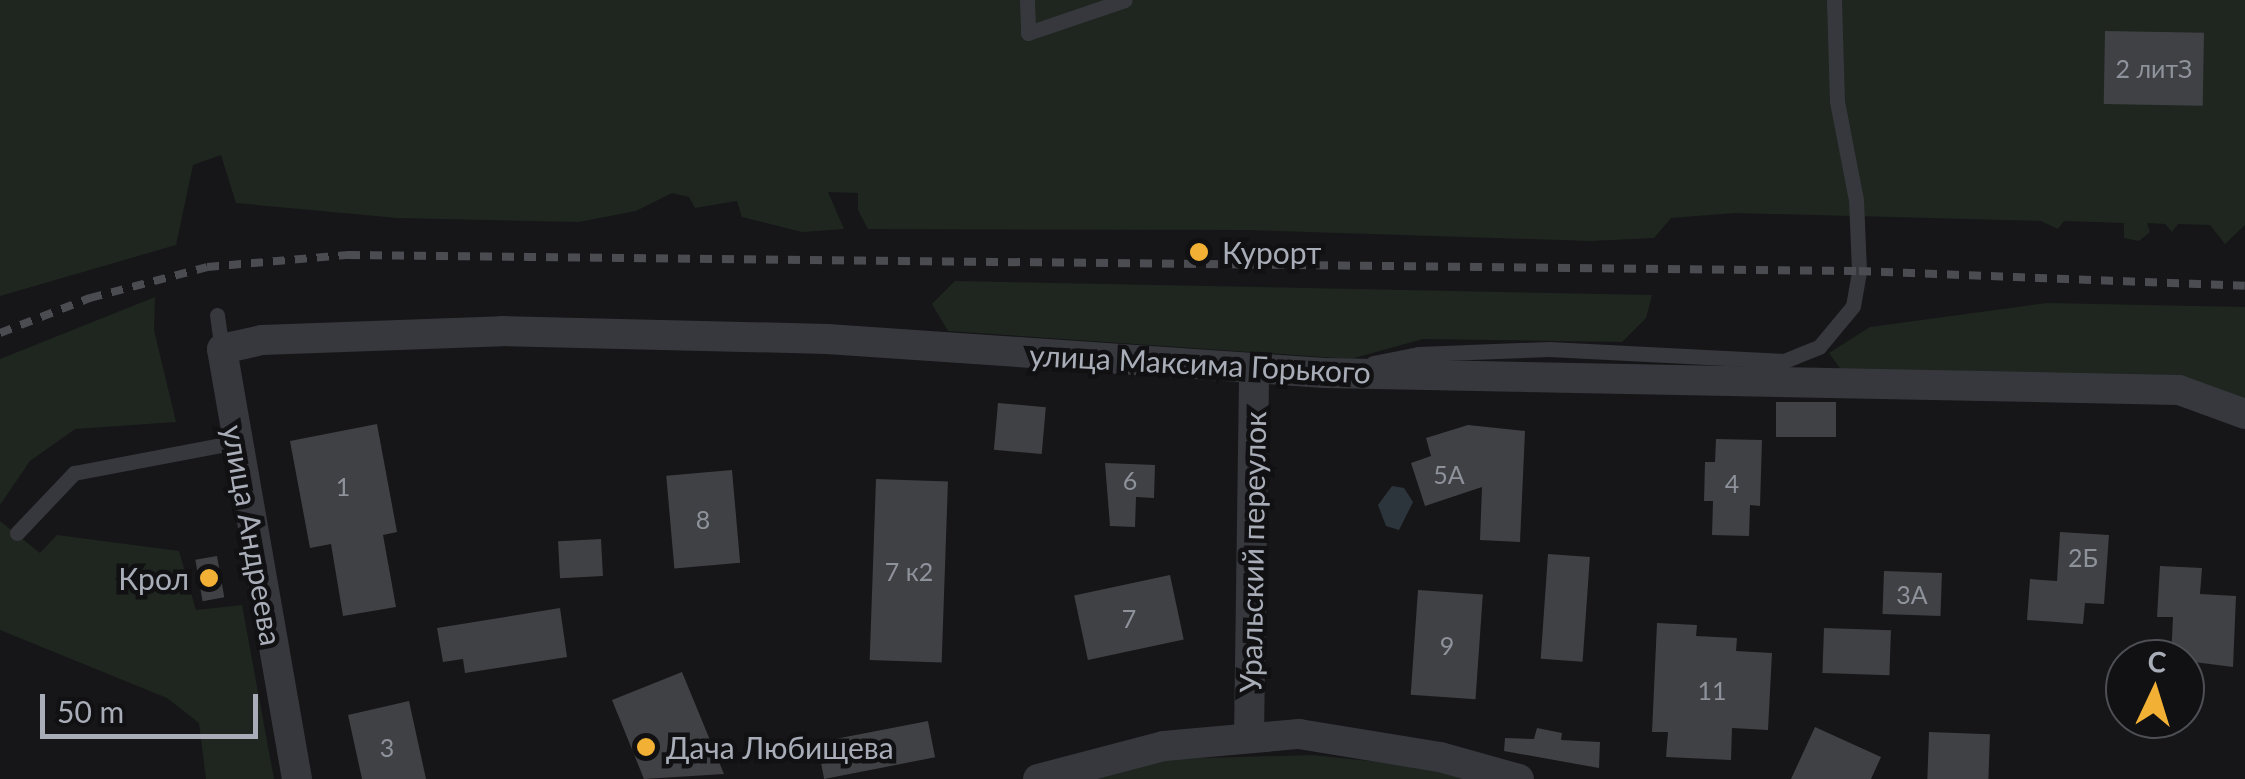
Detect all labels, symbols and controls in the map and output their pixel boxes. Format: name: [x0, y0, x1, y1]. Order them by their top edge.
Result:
house number: 2 литЗ: [2116, 53, 2192, 83]
place label: Курорт: [1222, 234, 1321, 270]
marker: Курорт: [1186, 239, 1212, 265]
street label: улица Максима Горького: [1028, 336, 1372, 390]
street label: Уральский переулок: [1232, 411, 1272, 693]
street label: улица Андреева: [216, 422, 290, 648]
house number: 5А: [1433, 459, 1465, 489]
house number: 6: [1123, 465, 1137, 495]
house number: 4: [1725, 468, 1739, 498]
house number: 1: [336, 471, 350, 501]
house number: 8: [696, 504, 710, 534]
house number: 2Б: [2068, 542, 2098, 572]
house number: 7 к2: [885, 556, 933, 586]
place label: Крол: [118, 560, 189, 596]
marker: Крол: [198, 567, 220, 589]
house number: 3А: [1896, 579, 1928, 609]
house number: 7: [1122, 603, 1136, 633]
house number: 9: [1440, 630, 1454, 660]
north arrow: [2105, 639, 2205, 739]
text: С: [2147, 643, 2167, 679]
scale bar: [45, 674, 262, 736]
house number: 11: [1698, 675, 1726, 705]
text: 50 m: [57, 693, 124, 729]
place label: Дача Любищева: [666, 729, 894, 765]
house number: 3: [380, 732, 394, 762]
marker: Дача Любищева: [635, 736, 657, 758]

